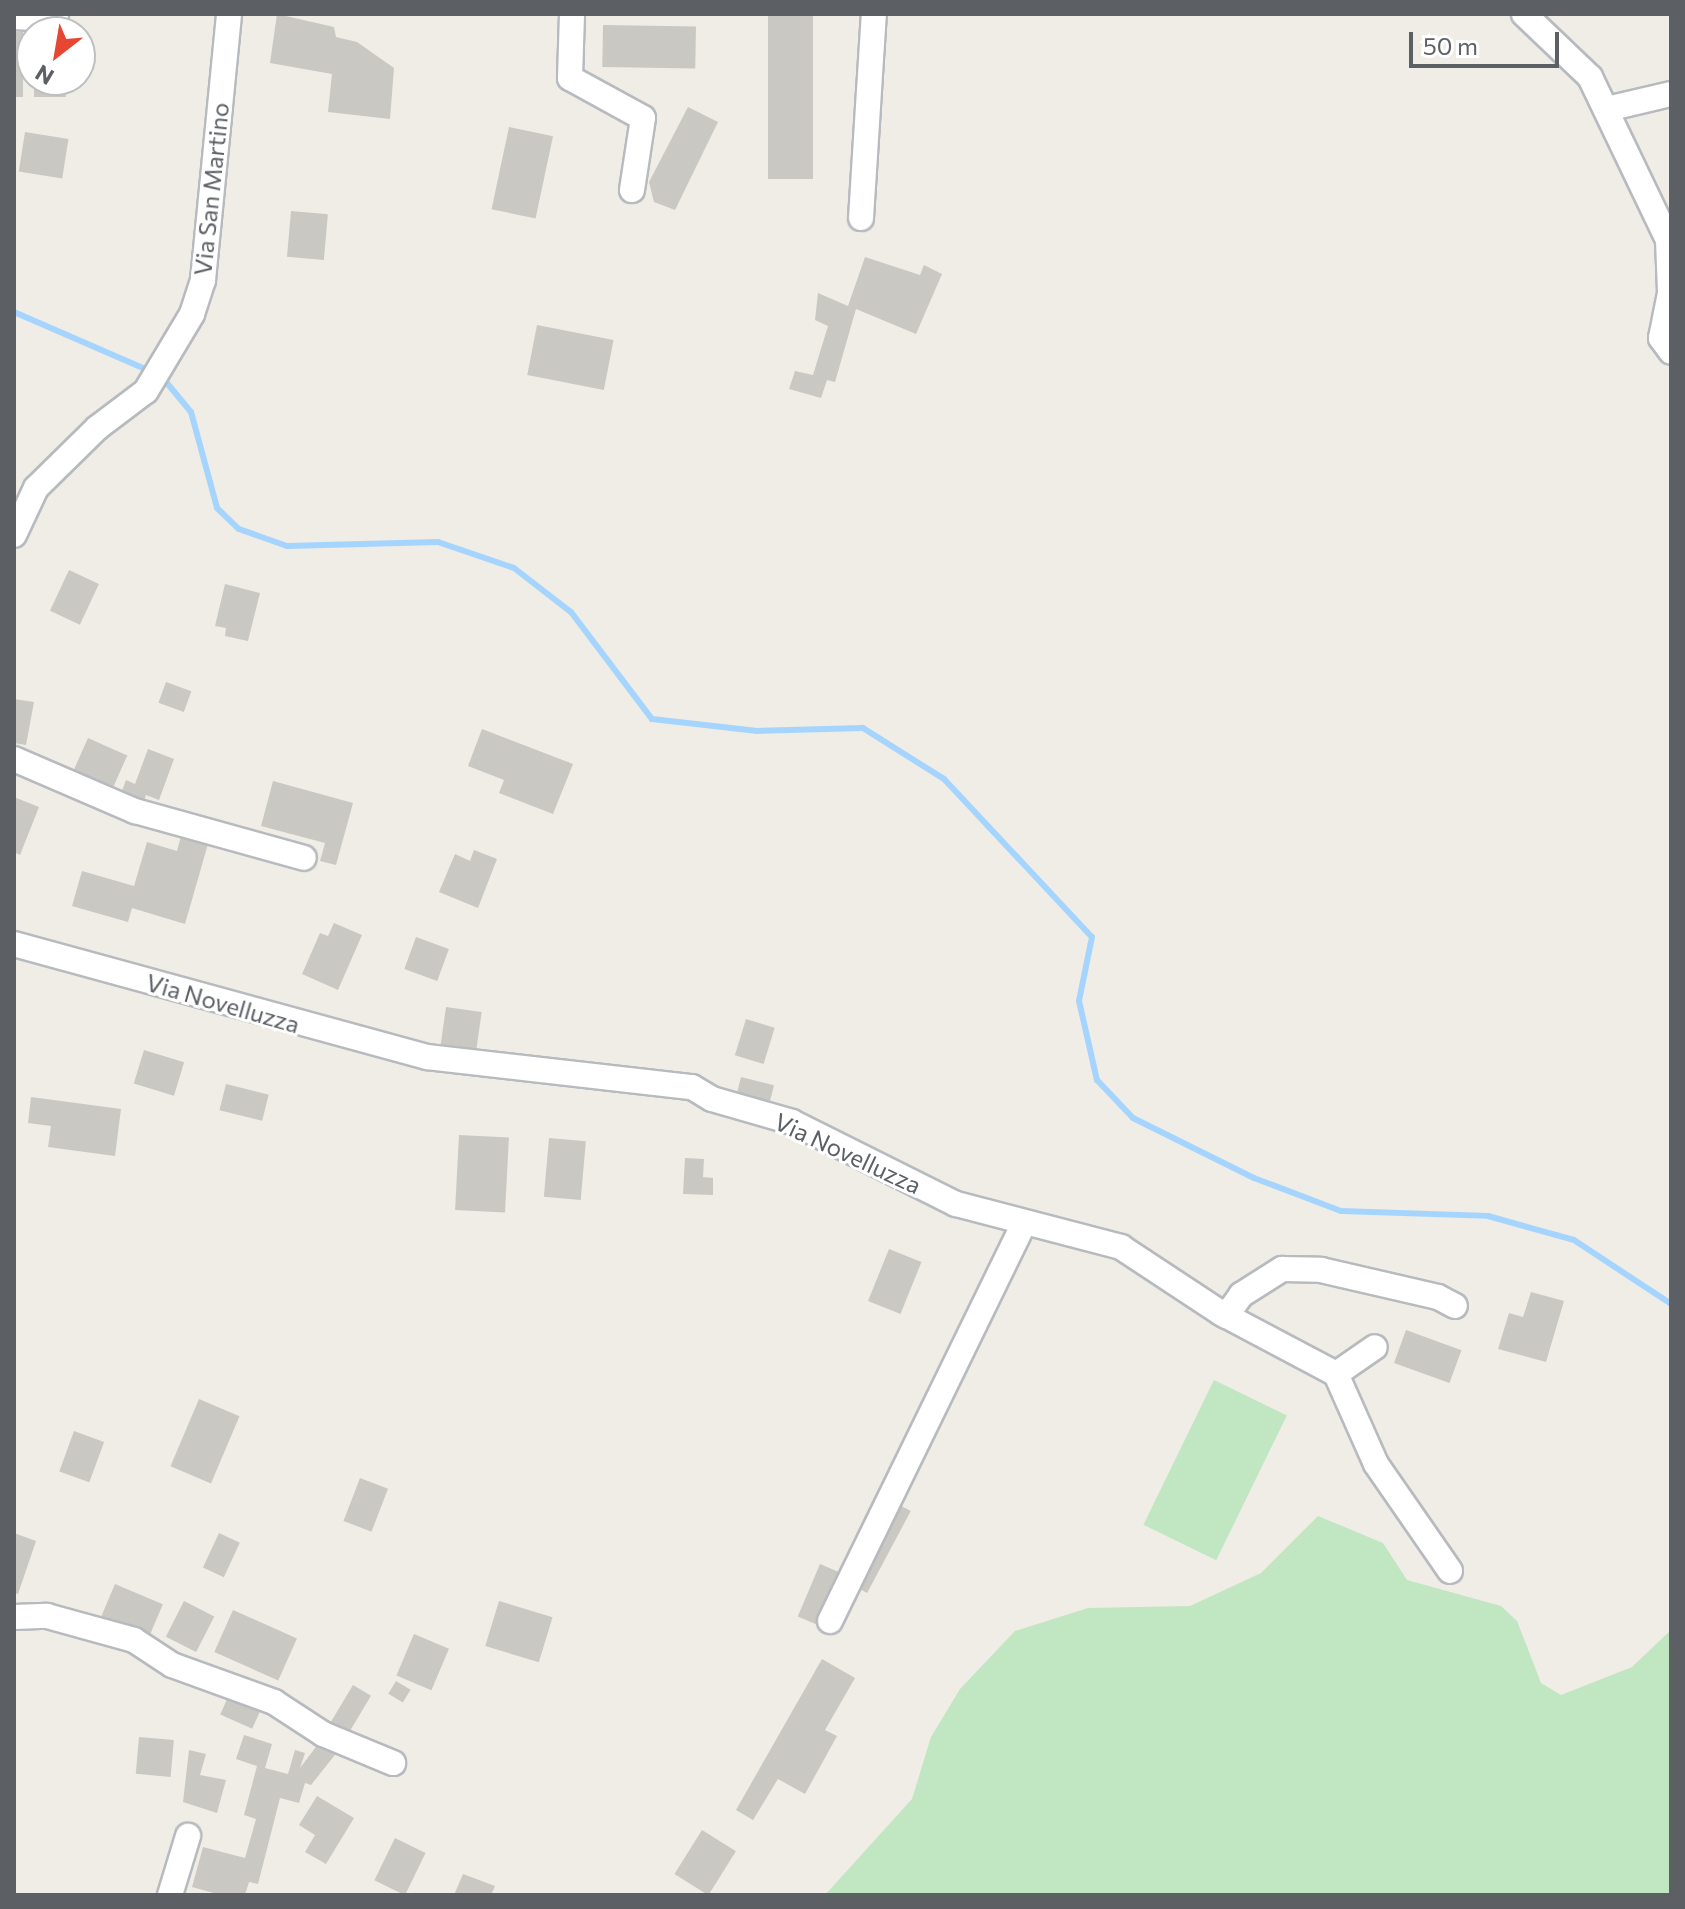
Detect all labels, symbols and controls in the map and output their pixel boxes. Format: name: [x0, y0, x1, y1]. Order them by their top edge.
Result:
north arrow: [16, 16, 96, 96]
scale bar: [1413, 16, 1563, 66]
text: 50 m: [1423, 31, 1478, 60]
text: N: [30, 59, 58, 91]
street label: Via San Martino: [188, 101, 234, 277]
street label: Via Novelluzza: [143, 967, 303, 1039]
street label: Via Novelluzza: [770, 1106, 926, 1200]

